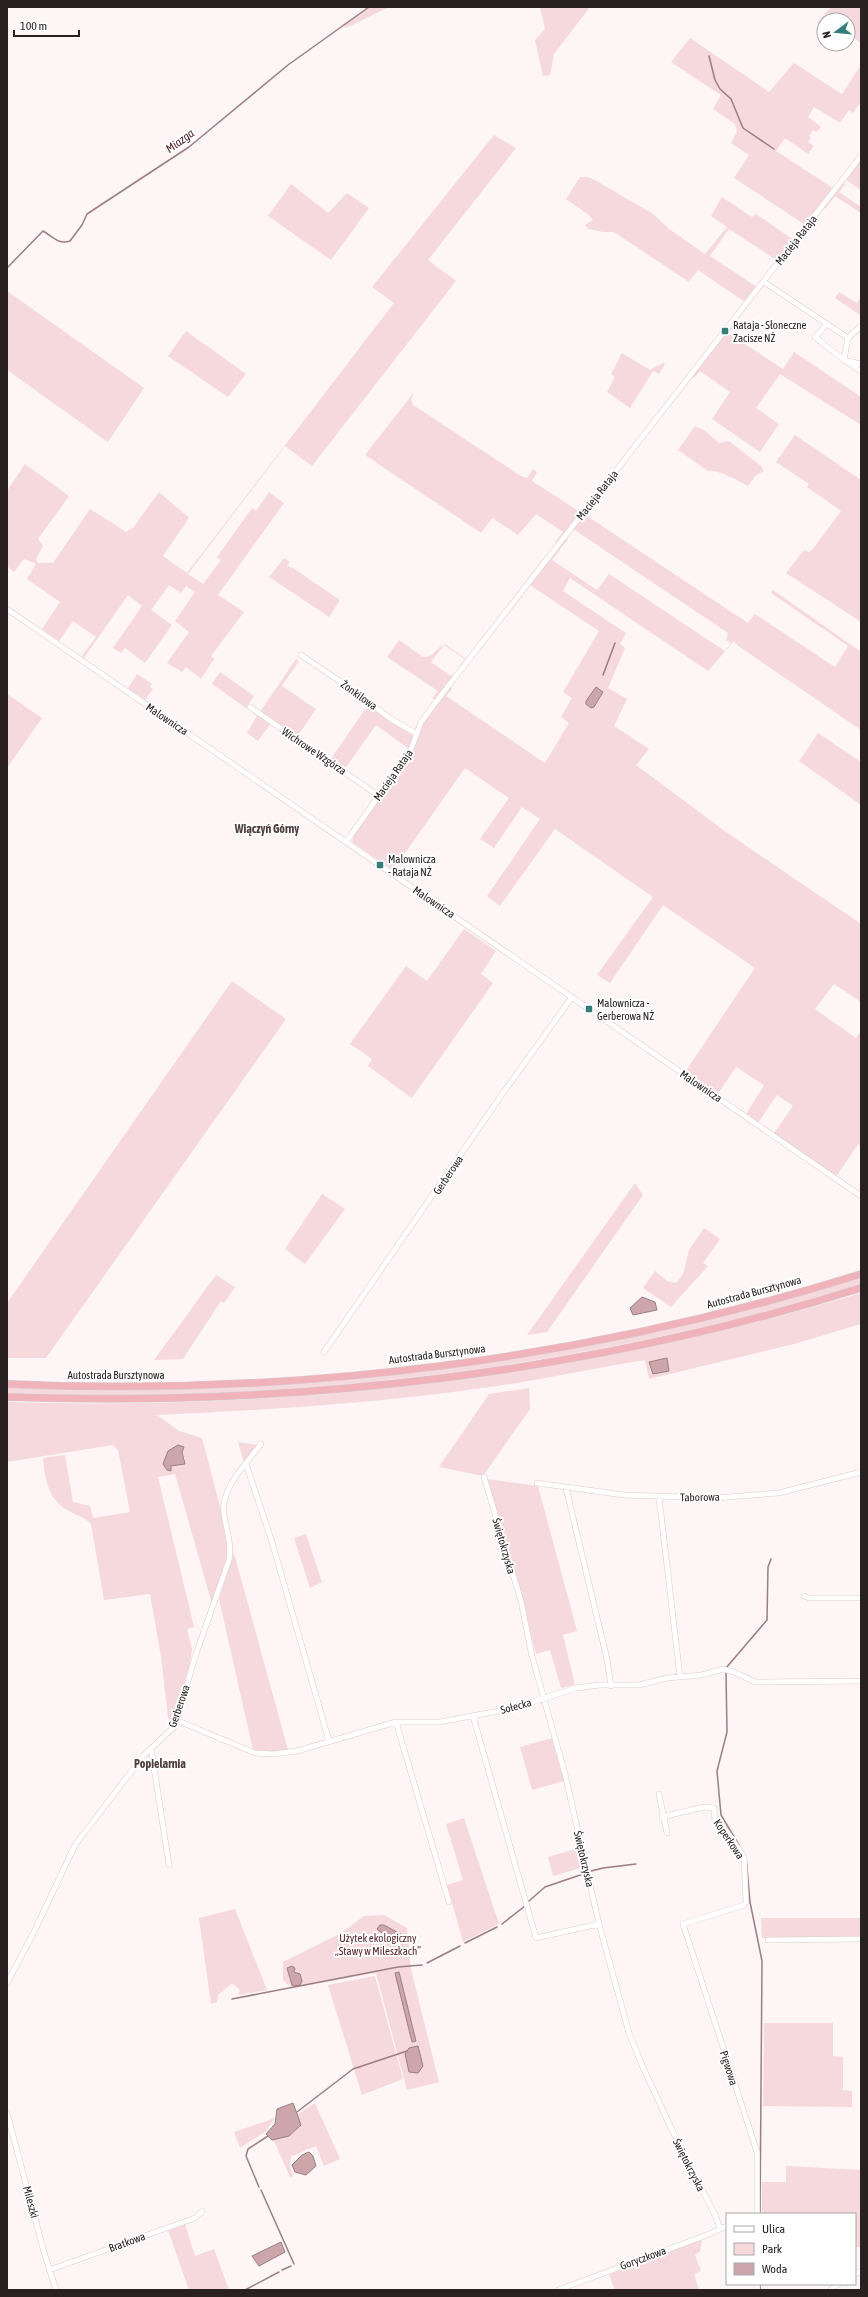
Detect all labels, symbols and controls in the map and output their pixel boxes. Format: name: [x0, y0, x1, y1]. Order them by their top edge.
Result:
scale bar: [14, 12, 79, 38]
north arrow: [816, 12, 856, 52]
text: 100 m: [20, 19, 47, 33]
text: N: [820, 30, 833, 40]
water label: Miazga: [163, 126, 197, 156]
street label: Macieja Rataja: [773, 213, 819, 267]
place label: Rataja - Słoneczne Zacisze NŻ: [733, 319, 807, 344]
marker: Rataja - Słoneczne Zacisze NŻ: [720, 326, 730, 336]
street label: Macieja Rataja: [574, 468, 620, 522]
street label: Żonkilowa: [339, 678, 379, 712]
street label: Malownicza: [144, 701, 190, 737]
street label: Wichrowe Wzgórza: [280, 725, 348, 777]
street label: Macieja Rataja: [371, 747, 415, 803]
district label: Wiączyń Górny: [234, 822, 299, 836]
place label: Malownicza - Rataja NŻ: [388, 853, 436, 878]
marker: Malownicza - Rataja NŻ: [375, 860, 385, 870]
street label: Malownicza: [411, 884, 457, 920]
place label: Malownicza - Gerberowa NŻ: [597, 997, 654, 1022]
marker: Malownicza - Gerberowa NŻ: [584, 1004, 594, 1014]
street label: Malownicza: [678, 1068, 724, 1104]
street label: Gerberowa: [431, 1153, 465, 1197]
street label: Autostrada Bursztynowa: [705, 1274, 803, 1310]
street label: Autostrada Bursztynowa: [388, 1342, 486, 1366]
street label: Autostrada Bursztynowa: [67, 1369, 165, 1381]
street label: Taborowa: [680, 1491, 720, 1503]
street label: Świętokrzyska: [490, 1517, 518, 1575]
street label: Gerberowa: [166, 1683, 192, 1729]
street label: Sołecka: [499, 1696, 533, 1716]
district label: Popielarnia: [134, 1757, 186, 1771]
street label: Koperkowa: [711, 1817, 747, 1861]
street label: Świętokrzyska: [572, 1830, 596, 1888]
park label: Użytek ekologiczny „Stawy w Mileszkach”: [335, 1932, 421, 1957]
street label: Pigwowa: [718, 2049, 740, 2087]
street label: Świętokrzyska: [671, 2137, 707, 2193]
street label: Mileszki: [21, 2185, 41, 2219]
legend: [726, 2213, 856, 2285]
text: Ulica: [762, 2222, 785, 2236]
street label: Bratkowa: [107, 2230, 147, 2254]
text: Park: [762, 2242, 783, 2256]
street label: Goryczkowa: [618, 2244, 668, 2272]
text: Woda: [762, 2262, 787, 2276]

